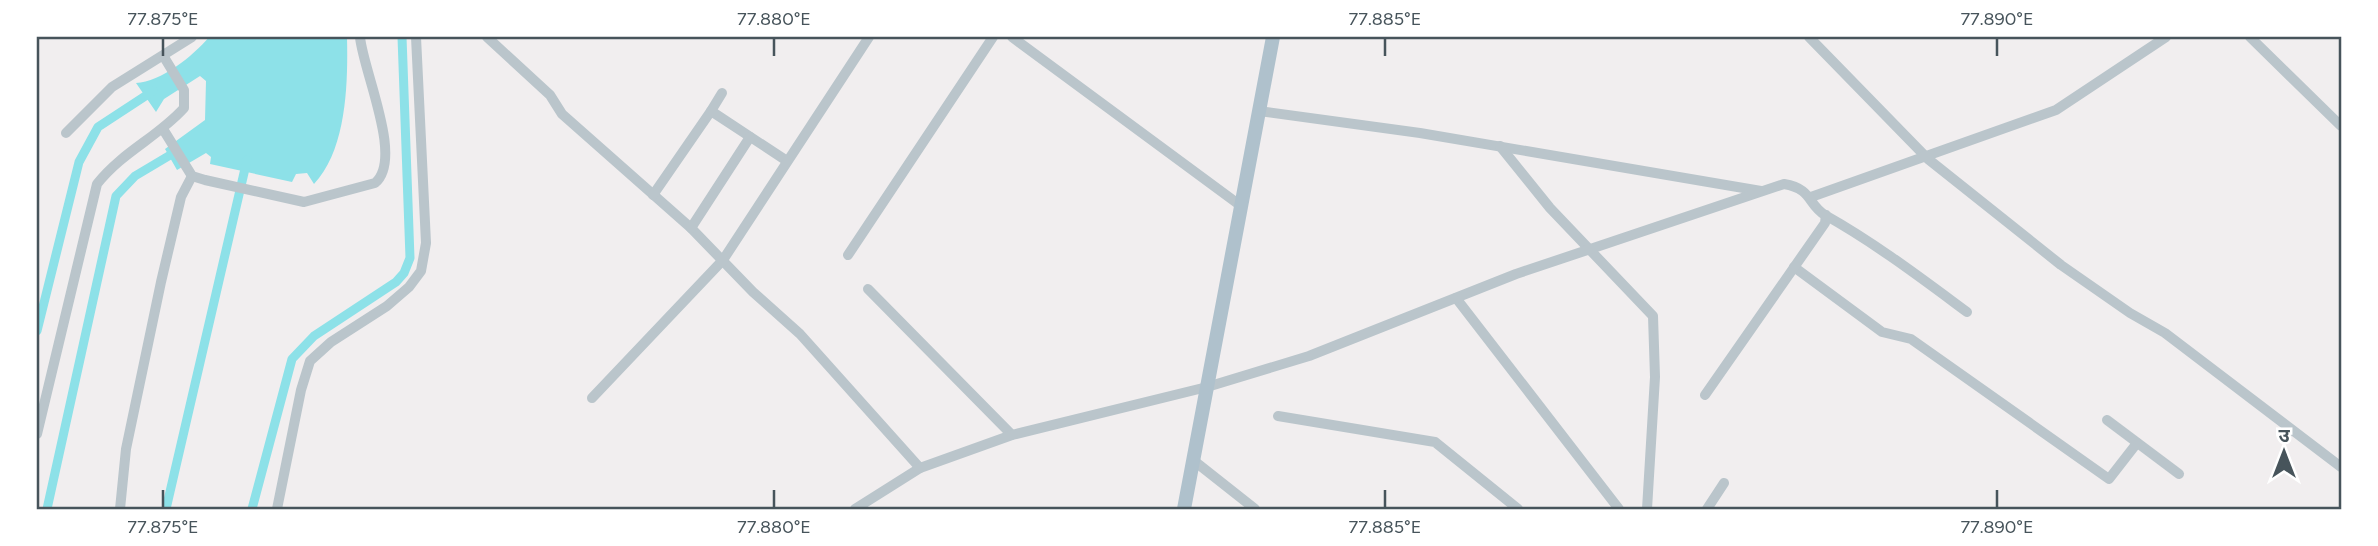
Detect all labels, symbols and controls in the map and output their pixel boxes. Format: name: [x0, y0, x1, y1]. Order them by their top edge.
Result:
text: 77.875°E: [127, 8, 199, 30]
text: 77.880°E: [737, 8, 811, 30]
text: 77.885°E: [1349, 8, 1421, 30]
text: 77.890°E: [1960, 8, 2034, 30]
north arrow: [2248, 416, 2318, 486]
text: उ: [2278, 424, 2290, 447]
text: 77.875°E: [127, 516, 199, 538]
text: 77.880°E: [737, 516, 811, 538]
text: 77.885°E: [1349, 516, 1421, 538]
text: 77.890°E: [1960, 516, 2034, 538]

